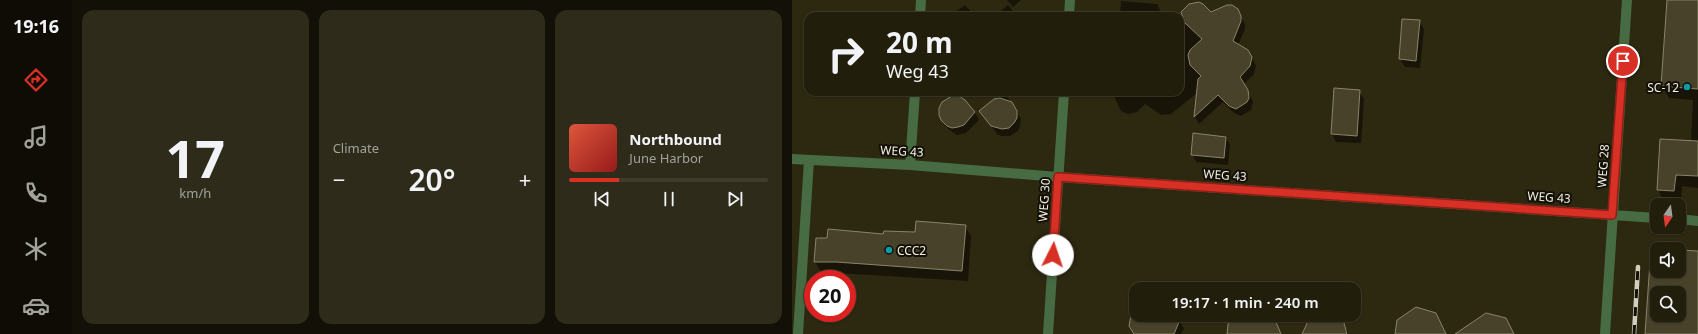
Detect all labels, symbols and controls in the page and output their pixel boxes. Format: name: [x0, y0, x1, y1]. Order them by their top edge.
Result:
text: 19:16: [13, 14, 59, 38]
text: 20 m: [886, 23, 953, 61]
icon: right: [820, 28, 872, 80]
pin: [1606, 44, 1640, 78]
icon: arrive: [1612, 50, 1634, 72]
text: Weg 43: [886, 59, 949, 83]
icon: directions: [22, 66, 50, 94]
place label: SC-12: [1647, 79, 1679, 96]
marker: SC-12: [1682, 82, 1692, 92]
text: 17: [166, 122, 225, 193]
icon: music: [22, 123, 50, 151]
text: Northbound: [629, 129, 722, 149]
text: Climate: [333, 139, 379, 157]
street label: WEG 43: [880, 141, 924, 161]
street label: WEG 28: [1593, 144, 1613, 188]
text: June Harbor: [629, 149, 703, 167]
text: 20°: [408, 159, 456, 200]
text: −: [333, 164, 345, 194]
text: +: [519, 164, 531, 194]
street label: WEG 43: [1203, 165, 1247, 185]
street label: WEG 30: [1034, 178, 1054, 222]
icon: phone: [22, 179, 50, 207]
text: km/h: [179, 184, 211, 202]
street label: WEG 43: [1527, 187, 1571, 207]
icon: previous: [591, 188, 613, 210]
icon: pause: [658, 188, 680, 210]
icon: next: [724, 188, 746, 210]
north arrow: [1650, 198, 1686, 234]
map controls: [1650, 198, 1686, 322]
position arrow: [1032, 234, 1074, 276]
icon: climate: [22, 235, 50, 263]
place label: CCC2: [897, 242, 926, 259]
button: sound: [1650, 242, 1686, 278]
marker: CCC2: [884, 245, 894, 255]
speed limit sign: 20: [804, 270, 856, 322]
button: search: [1650, 286, 1686, 322]
icon: car: [22, 292, 50, 320]
text: 19:17 · 1 min · 240 m: [1171, 292, 1319, 312]

